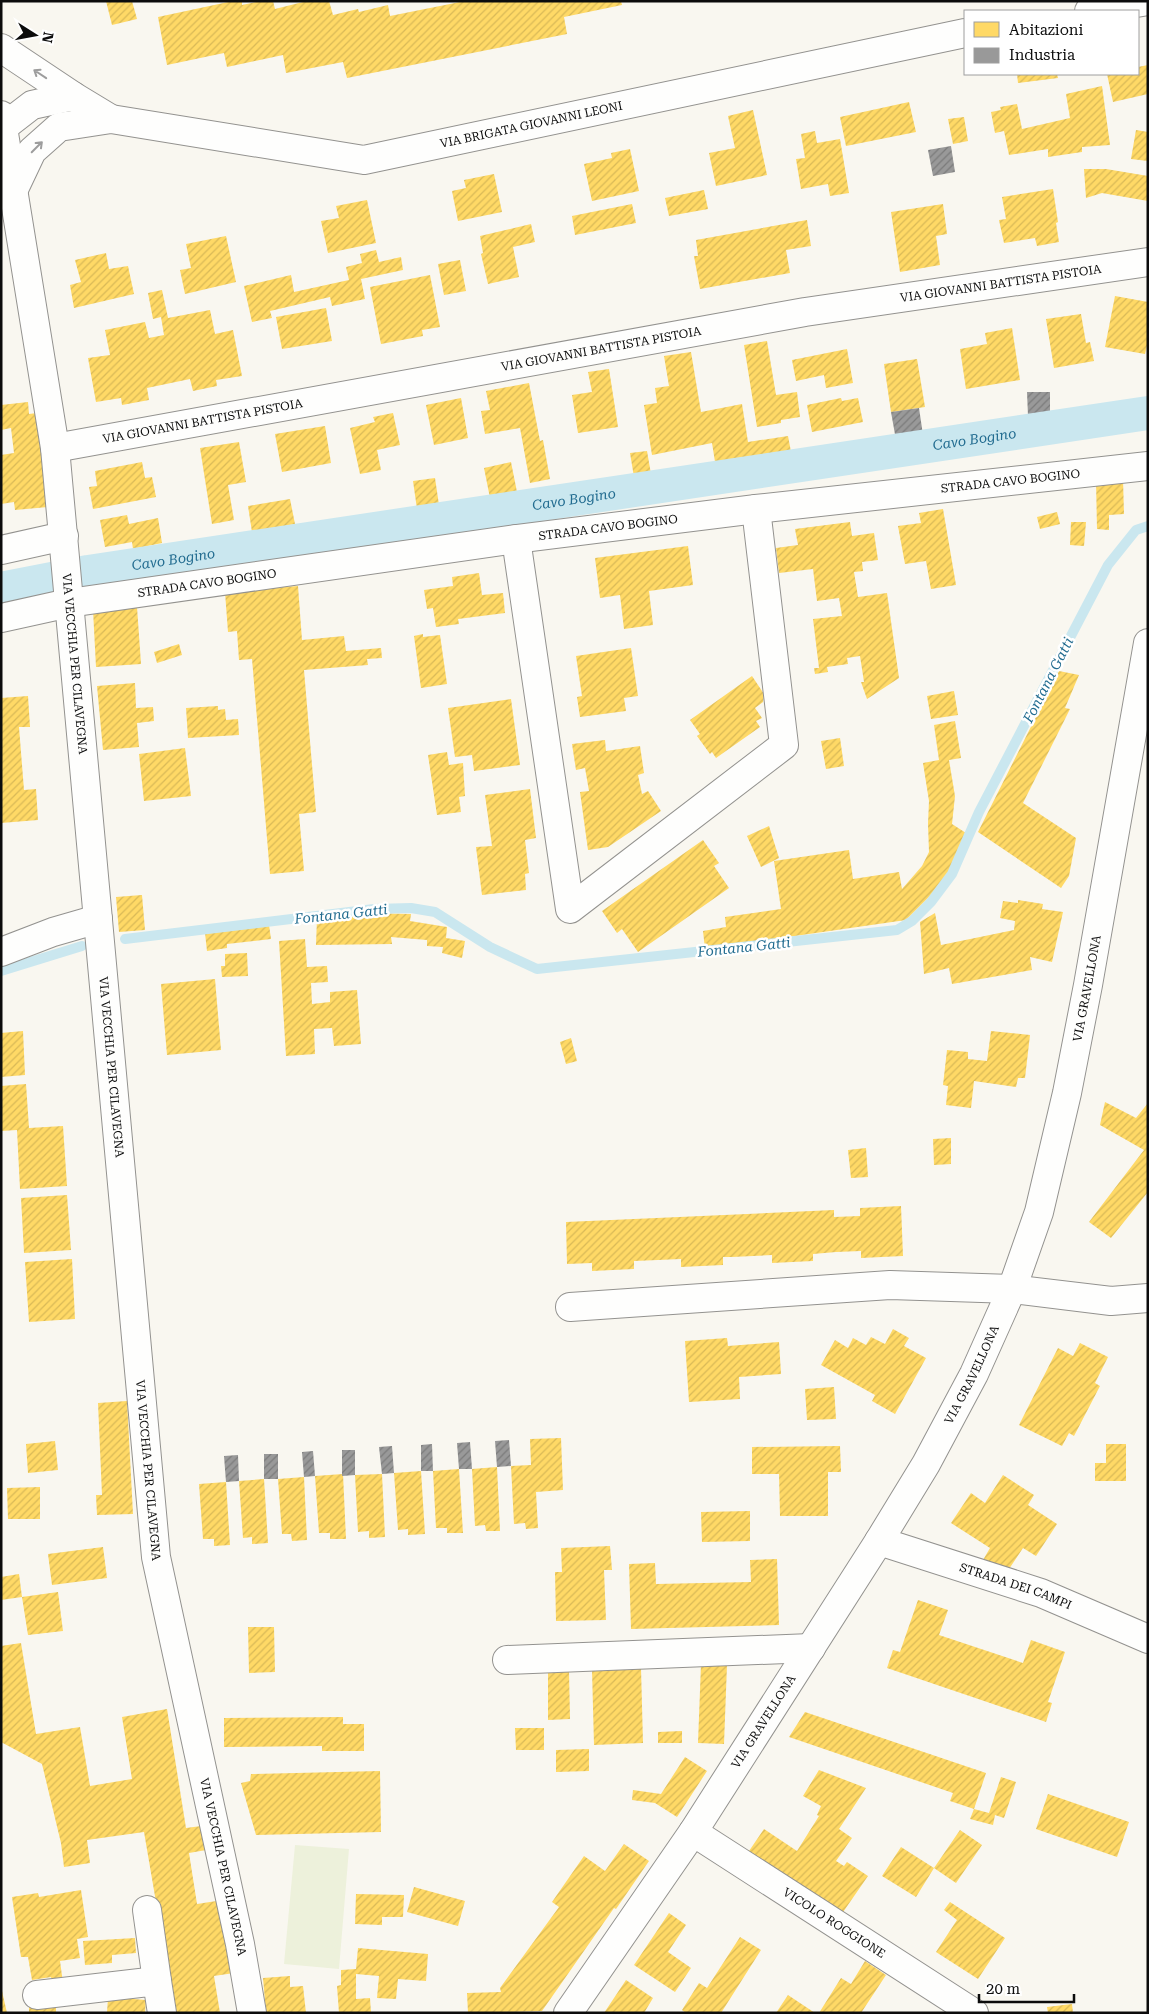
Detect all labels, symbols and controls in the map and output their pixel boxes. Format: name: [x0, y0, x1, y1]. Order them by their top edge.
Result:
north arrow: [10, 10, 60, 60]
legend: [964, 10, 1139, 75]
text: Abitazioni: [1009, 21, 1084, 39]
text: N: [39, 31, 57, 45]
text: Industria: [1009, 46, 1075, 64]
one-way arrow: [34, 69, 48, 79]
street label: VIA BRIGATA GIOVANNI LEONI: [439, 99, 624, 151]
one-way arrow: [31, 141, 43, 153]
street label: VIA GIOVANNI BATTISTA PISTOIA: [899, 262, 1103, 305]
street label: VIA GIOVANNI BATTISTA PISTOIA: [500, 324, 703, 374]
street label: VIA GIOVANNI BATTISTA PISTOIA: [101, 396, 304, 446]
water label: Cavo Bogino: [932, 425, 1017, 453]
street label: STRADA CAVO BOGINO: [940, 466, 1081, 496]
water label: Cavo Bogino: [531, 485, 617, 513]
street label: STRADA CAVO BOGINO: [538, 512, 679, 543]
water label: Cavo Bogino: [131, 545, 216, 573]
street label: STRADA CAVO BOGINO: [137, 566, 277, 600]
street label: VIA VECCHIA PER CILAVEGNA: [59, 573, 90, 755]
water label: Fontana Gatti: [1019, 635, 1076, 726]
water label: Fontana Gatti: [293, 901, 388, 927]
street label: VIA GRAVELLONA: [1070, 933, 1104, 1043]
water label: Fontana Gatti: [696, 934, 791, 960]
street label: VIA VECCHIA PER CILAVEGNA: [96, 976, 127, 1159]
street label: VIA GRAVELLONA: [942, 1323, 1002, 1426]
street label: VIA VECCHIA PER CILAVEGNA: [133, 1379, 163, 1562]
street label: STRADA DEI CAMPI: [958, 1560, 1074, 1612]
street label: VIA GRAVELLONA: [729, 1672, 799, 1771]
street label: VIA VECCHIA PER CILAVEGNA: [197, 1777, 249, 1957]
street label: VICOLO ROGGIONE: [780, 1885, 888, 1961]
scale bar: [979, 1972, 1074, 2004]
text: 20 m: [986, 1980, 1021, 1998]

